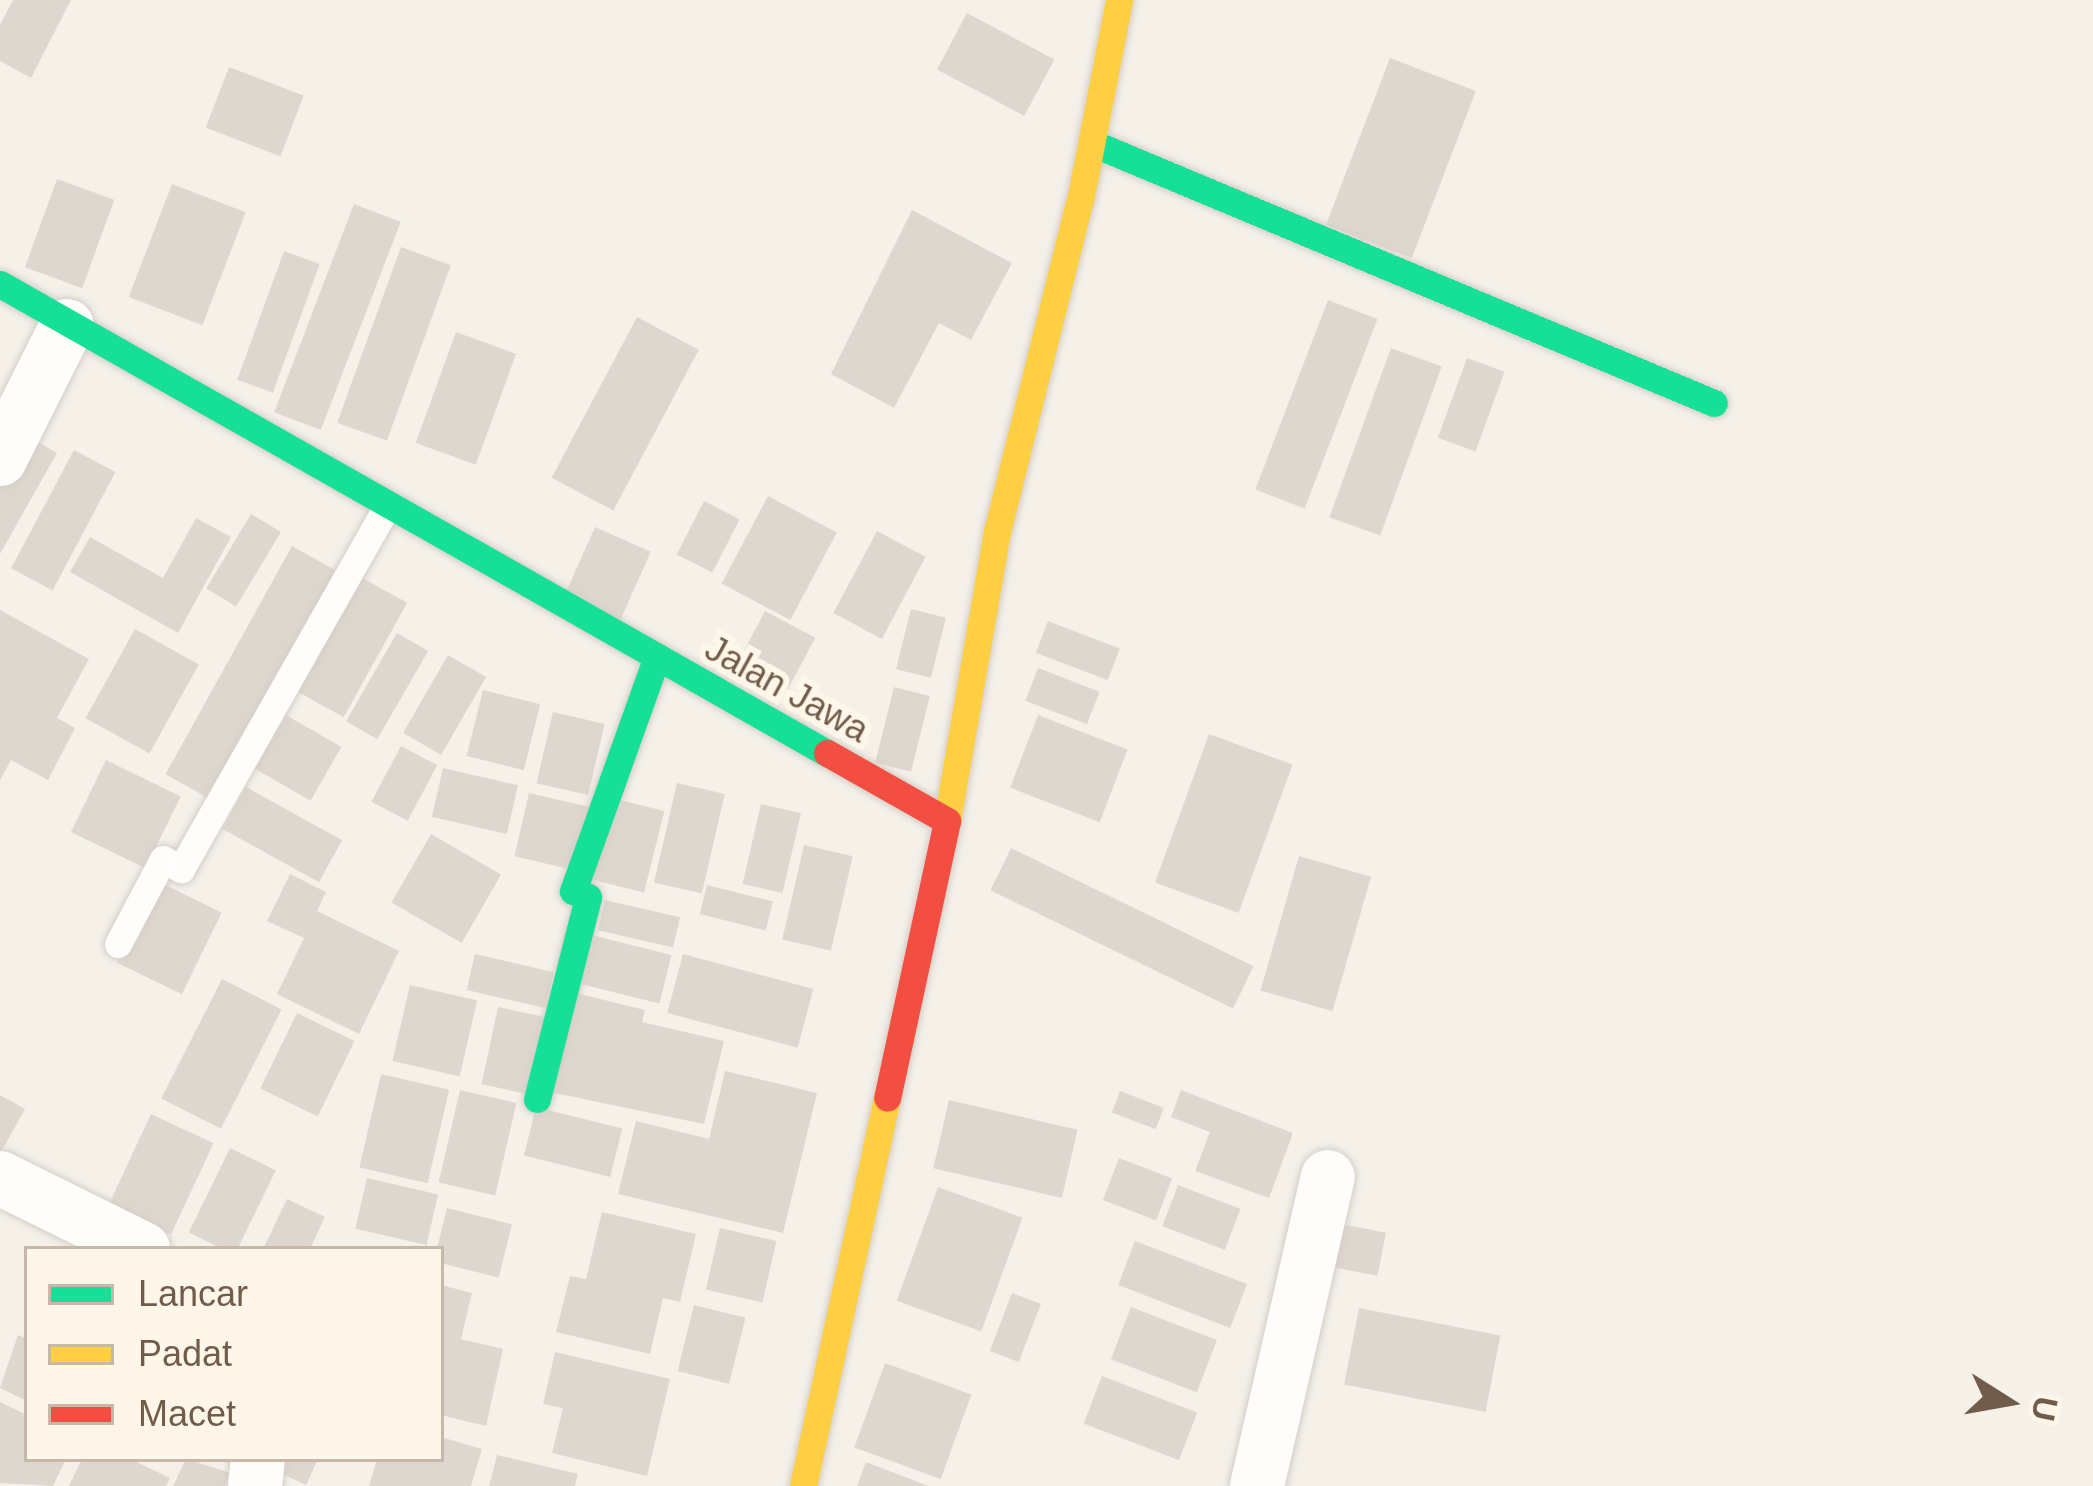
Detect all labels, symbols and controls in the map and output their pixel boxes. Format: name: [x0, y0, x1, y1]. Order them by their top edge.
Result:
street label: Jalan Jawa: [698, 626, 876, 752]
legend: [24, 1246, 444, 1462]
text: Lancar: [138, 1273, 248, 1314]
text: Padat: [138, 1333, 232, 1374]
north arrow: [1949, 1342, 2069, 1462]
text: Macet: [138, 1393, 236, 1434]
text: U: [2024, 1394, 2065, 1424]

